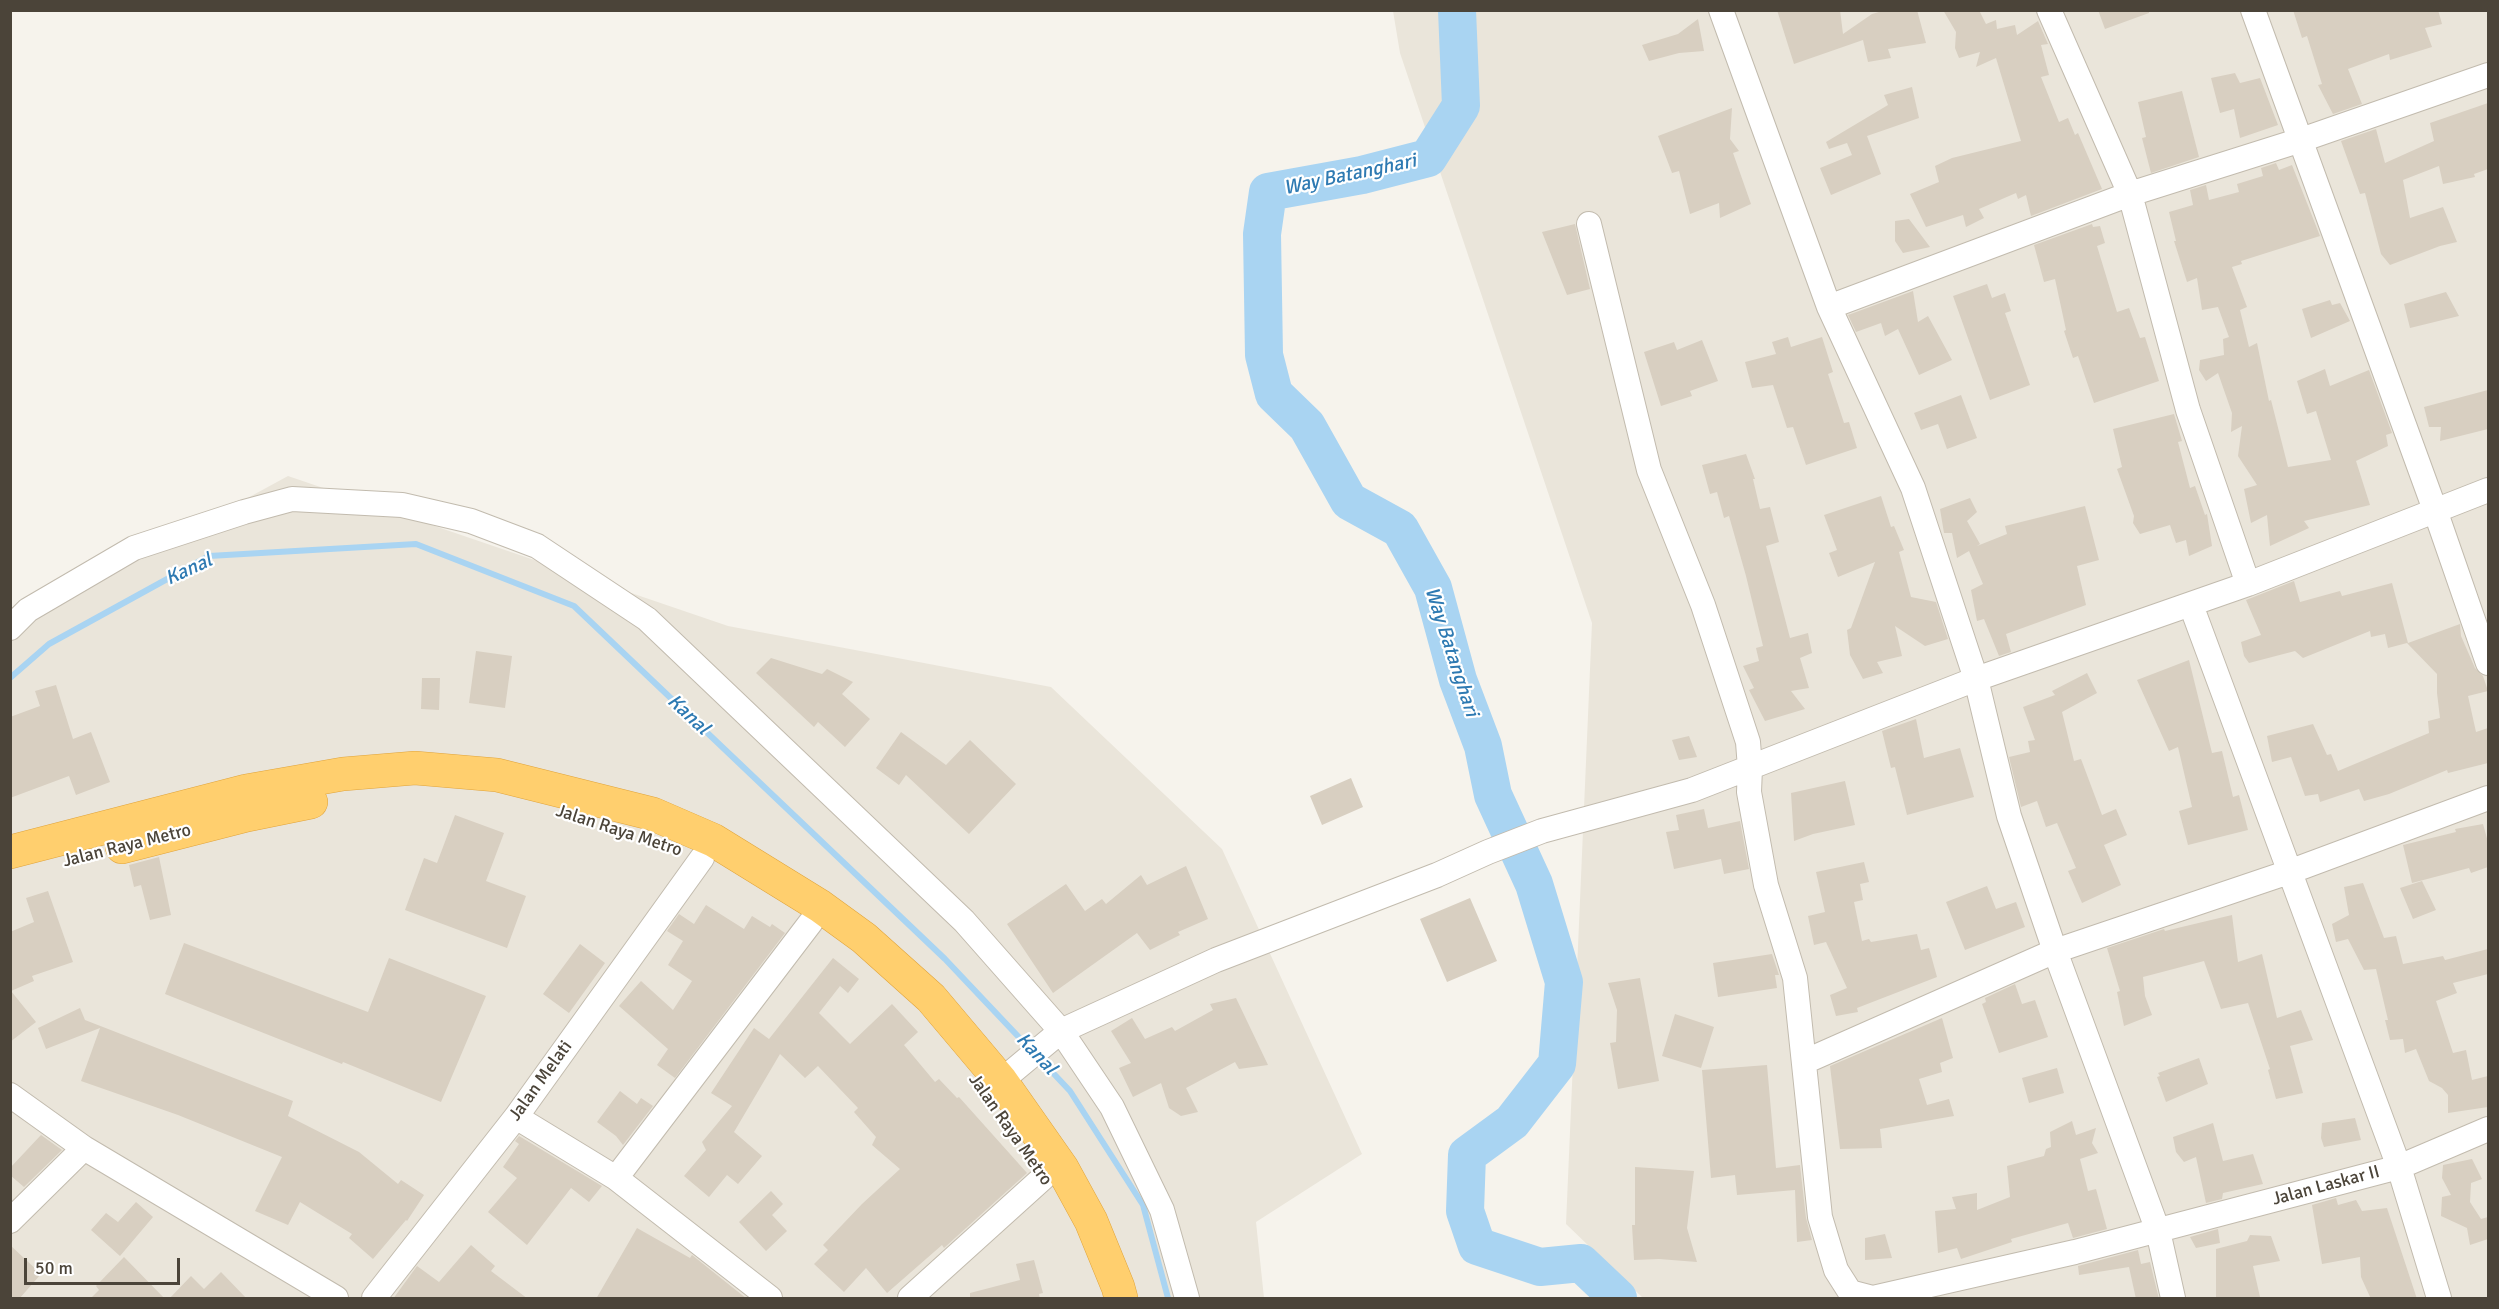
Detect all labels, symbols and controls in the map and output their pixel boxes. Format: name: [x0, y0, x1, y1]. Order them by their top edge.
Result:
water label: Way Batanghari: [1282, 149, 1418, 201]
water label: Kanal: [162, 549, 216, 591]
water label: Way Batanghari: [1419, 584, 1483, 720]
water label: Kanal: [662, 690, 714, 740]
street label: Jalan Raya Metro: [553, 800, 685, 862]
street label: Jalan Raya Metro: [61, 820, 193, 872]
water label: Kanal: [1011, 1028, 1061, 1080]
street label: Jalan Melati: [505, 1037, 577, 1125]
street label: Jalan Raya Metro: [964, 1070, 1056, 1190]
street label: Jalan Laskar II: [2270, 1161, 2382, 1211]
scale bar: [27, 1246, 183, 1284]
text: 50 m: [35, 1257, 73, 1279]

